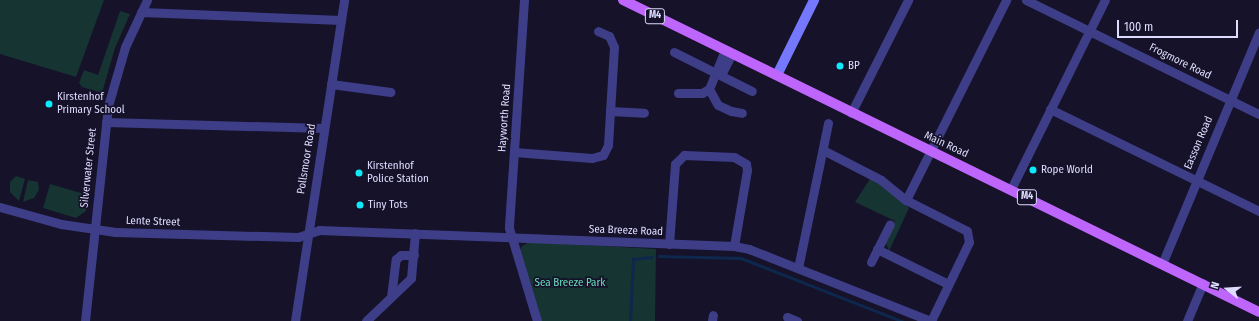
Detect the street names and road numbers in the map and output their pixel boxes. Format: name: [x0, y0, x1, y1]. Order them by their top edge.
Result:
road number: M4: [644, 8, 666, 24]
street label: Frogmore Road: [1147, 41, 1213, 83]
street label: Hayworth Road: [496, 83, 514, 153]
street label: Easson Road: [1182, 114, 1216, 172]
street label: Pollsmoor Road: [295, 123, 319, 195]
street label: Silverwater Street: [78, 128, 100, 208]
street label: Main Road: [922, 129, 970, 161]
road number: M4: [1016, 189, 1038, 205]
street label: Lente Street: [126, 214, 180, 230]
street label: Sea Breeze Road: [589, 223, 663, 239]

